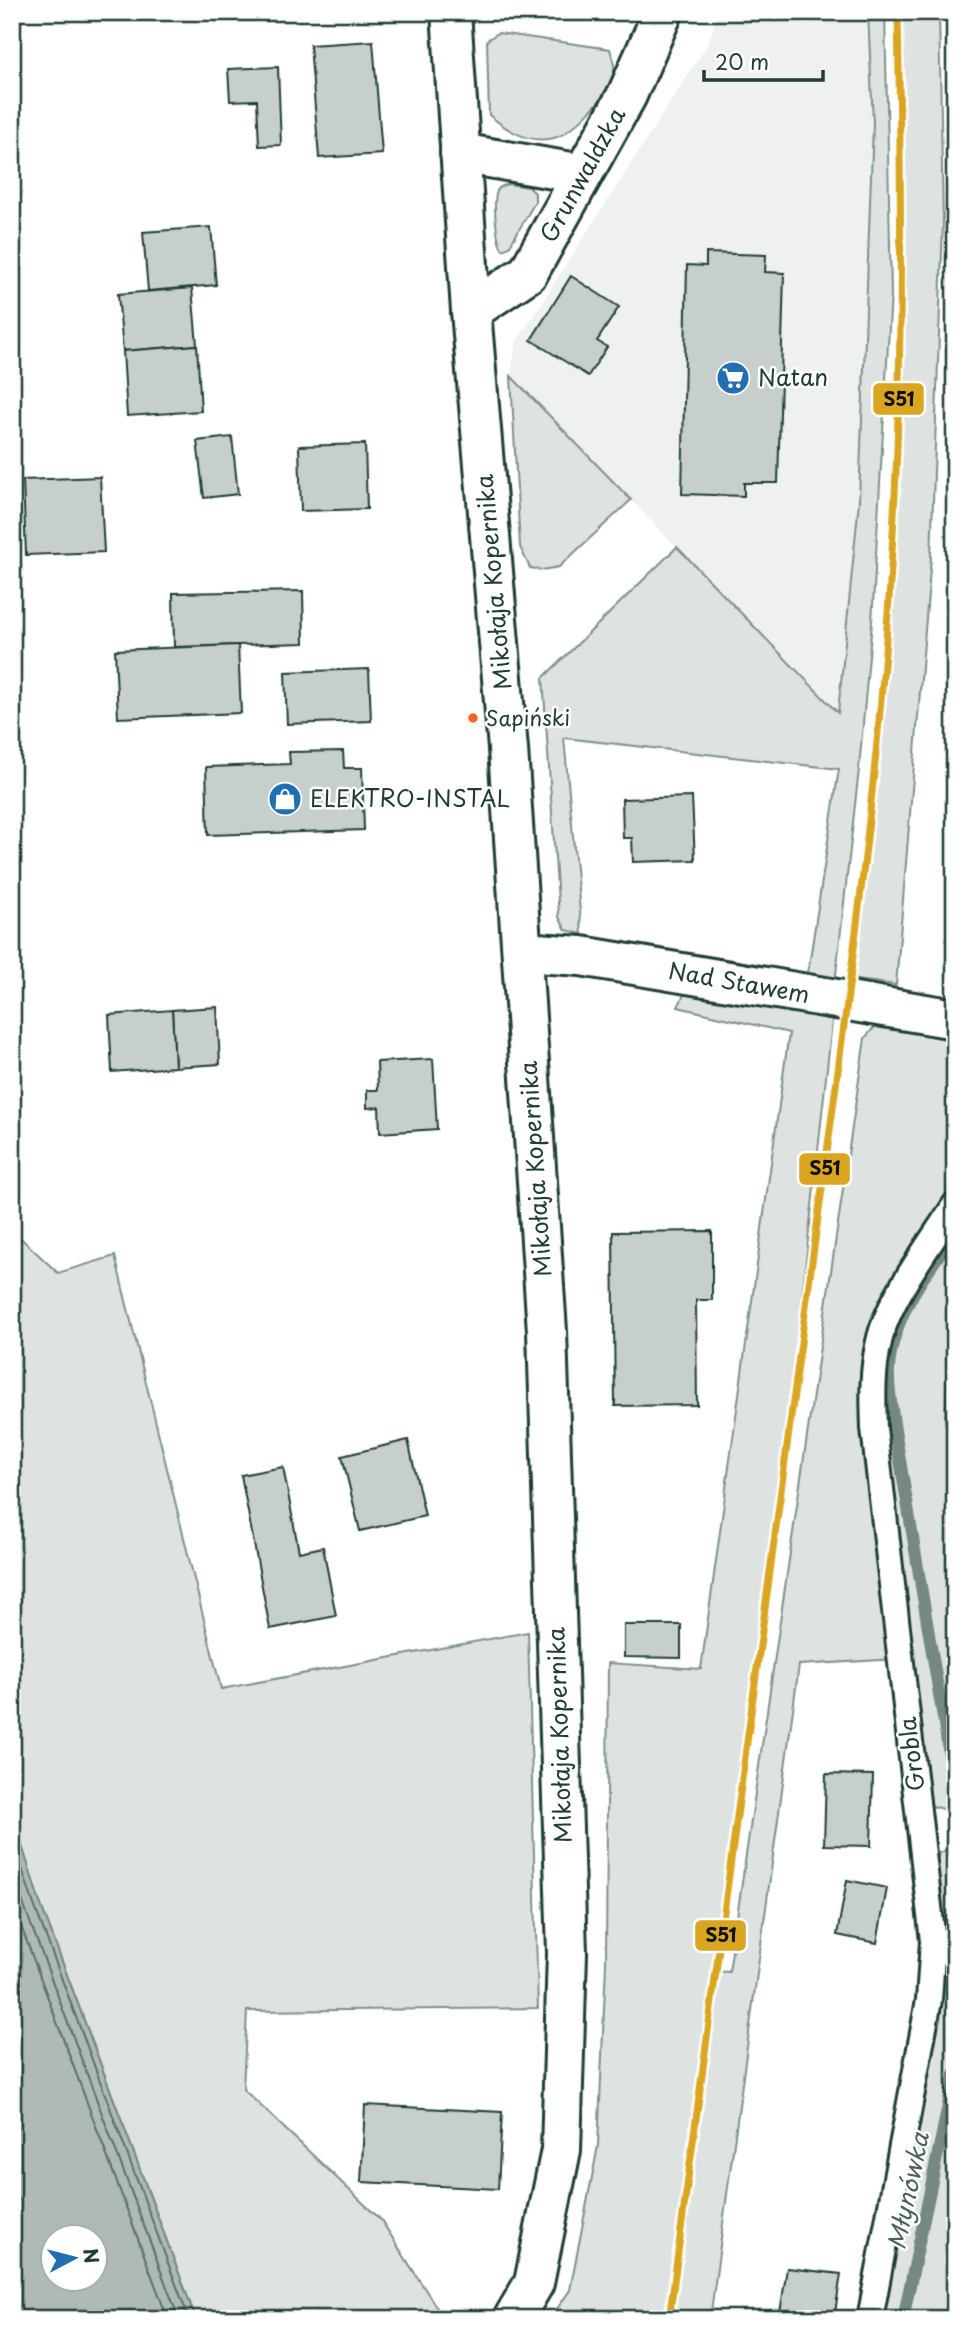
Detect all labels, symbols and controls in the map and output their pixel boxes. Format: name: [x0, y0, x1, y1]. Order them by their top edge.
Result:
scale bar: [704, 38, 824, 82]
text: 20 m: [715, 45, 769, 77]
street label: Grunwaldzka: [530, 100, 634, 248]
supermarket icon: Natan: [714, 359, 752, 397]
place label: Natan: [758, 359, 828, 394]
line badge: S51: [872, 382, 925, 416]
text: S51: [883, 384, 915, 412]
street label: Mikołaja Kopernika: [466, 472, 519, 691]
place label: Sapiński: [486, 701, 570, 733]
marker: Sapiński: [466, 711, 480, 725]
shop icon: ELEKTRO-INSTAL: [266, 780, 304, 818]
place label: ELEKTRO-INSTAL: [310, 780, 510, 815]
street label: Nad Stawem: [666, 952, 813, 1011]
street label: Mikołaja Kopernika: [509, 1060, 559, 1278]
line badge: S51: [798, 1152, 851, 1186]
text: S51: [809, 1153, 841, 1181]
street label: Mikołaja Kopernika: [537, 1626, 580, 1844]
street label: Grobla: [889, 1714, 932, 1793]
line badge: S51: [694, 1919, 747, 1952]
text: S51: [705, 1920, 737, 1948]
water label: Młynówka: [877, 2128, 937, 2252]
north arrow: [38, 2222, 108, 2292]
text: N: [77, 2247, 107, 2265]

